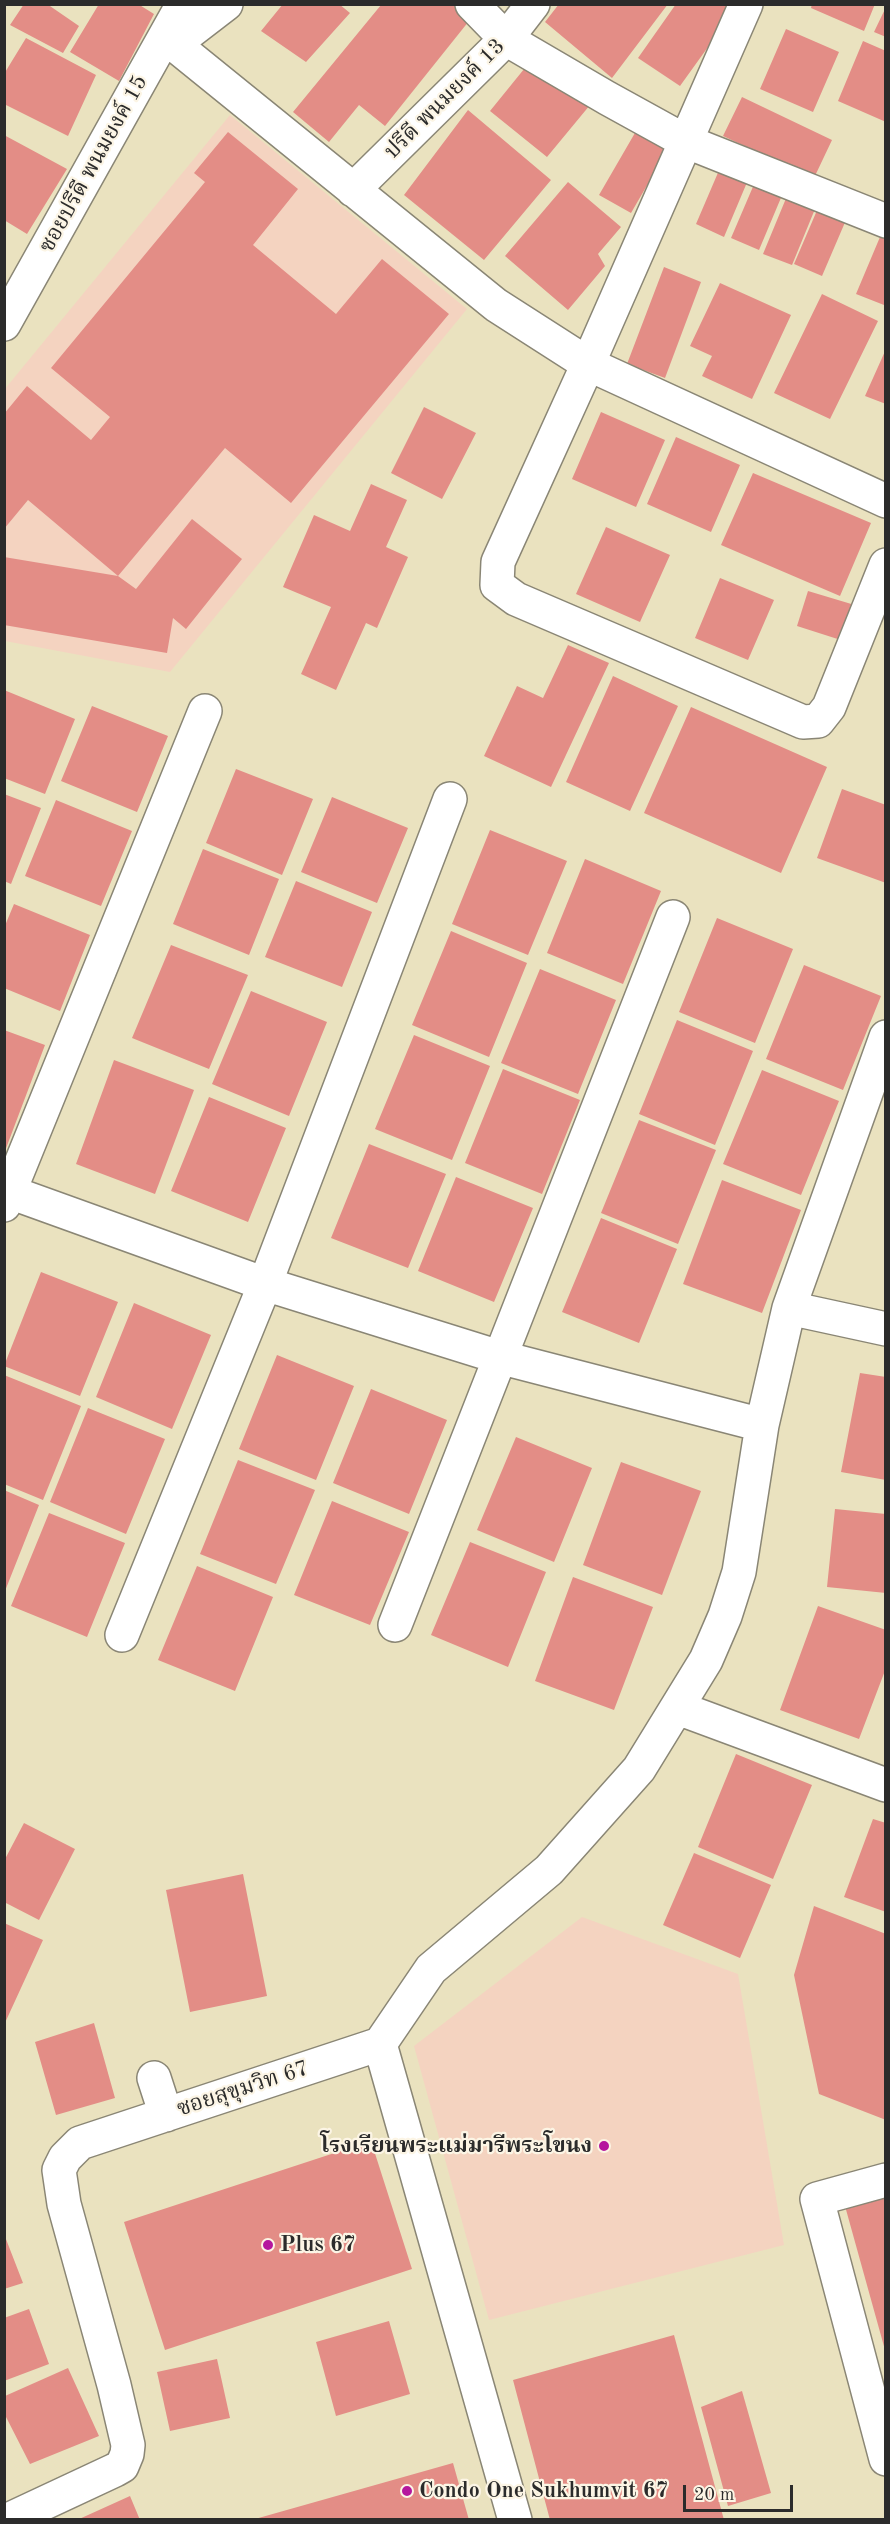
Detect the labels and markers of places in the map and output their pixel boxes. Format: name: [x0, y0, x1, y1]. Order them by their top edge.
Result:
place label: โรงเรียนพระแม่มารีพระโขนง: [321, 2133, 592, 2159]
marker: โรงเรียนพระแม่มารีพระโขนง: [597, 2139, 611, 2153]
place label: Plus 67: [280, 2232, 355, 2258]
marker: Plus 67: [261, 2238, 275, 2252]
place label: Condo One Sukhumvit 67: [419, 2478, 668, 2504]
marker: Condo One Sukhumvit 67: [400, 2484, 414, 2498]

